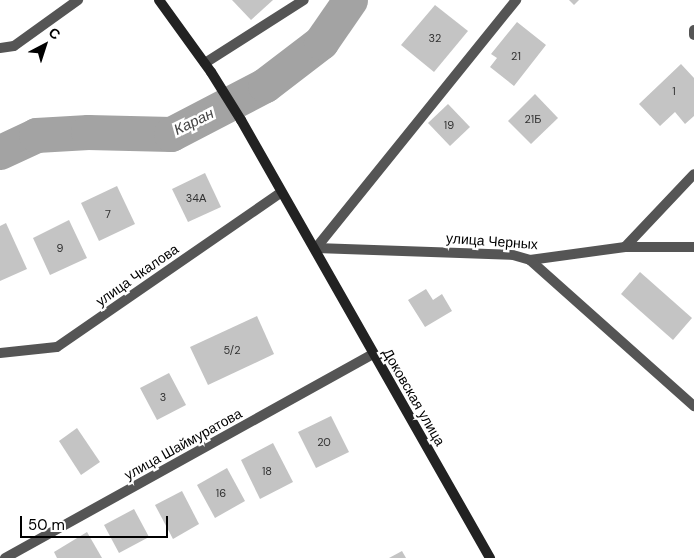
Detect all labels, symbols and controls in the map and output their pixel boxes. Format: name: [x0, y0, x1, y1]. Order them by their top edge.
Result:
north arrow: [20, 20, 70, 70]
text: С: [45, 23, 64, 44]
house number: 32: [429, 31, 441, 45]
house number: 21: [511, 49, 521, 63]
house number: 1: [672, 84, 676, 98]
water label: Каран: [171, 105, 217, 139]
house number: 21Б: [525, 112, 541, 126]
house number: 19: [444, 118, 454, 132]
house number: 34А: [186, 191, 206, 205]
house number: 7: [105, 207, 111, 221]
street label: улица Черных: [446, 229, 538, 253]
street label: улица Чкалова: [92, 240, 182, 310]
house number: 9: [57, 241, 63, 255]
house number: 5/2: [223, 343, 241, 357]
street label: Доковская улица: [379, 345, 449, 449]
house number: 3: [160, 390, 166, 404]
street label: улица Шаймуратова: [121, 405, 245, 483]
house number: 20: [317, 435, 331, 449]
house number: 18: [262, 464, 272, 478]
house number: 16: [216, 486, 226, 500]
scale bar: [22, 506, 170, 538]
text: 50 m: [28, 515, 65, 535]

